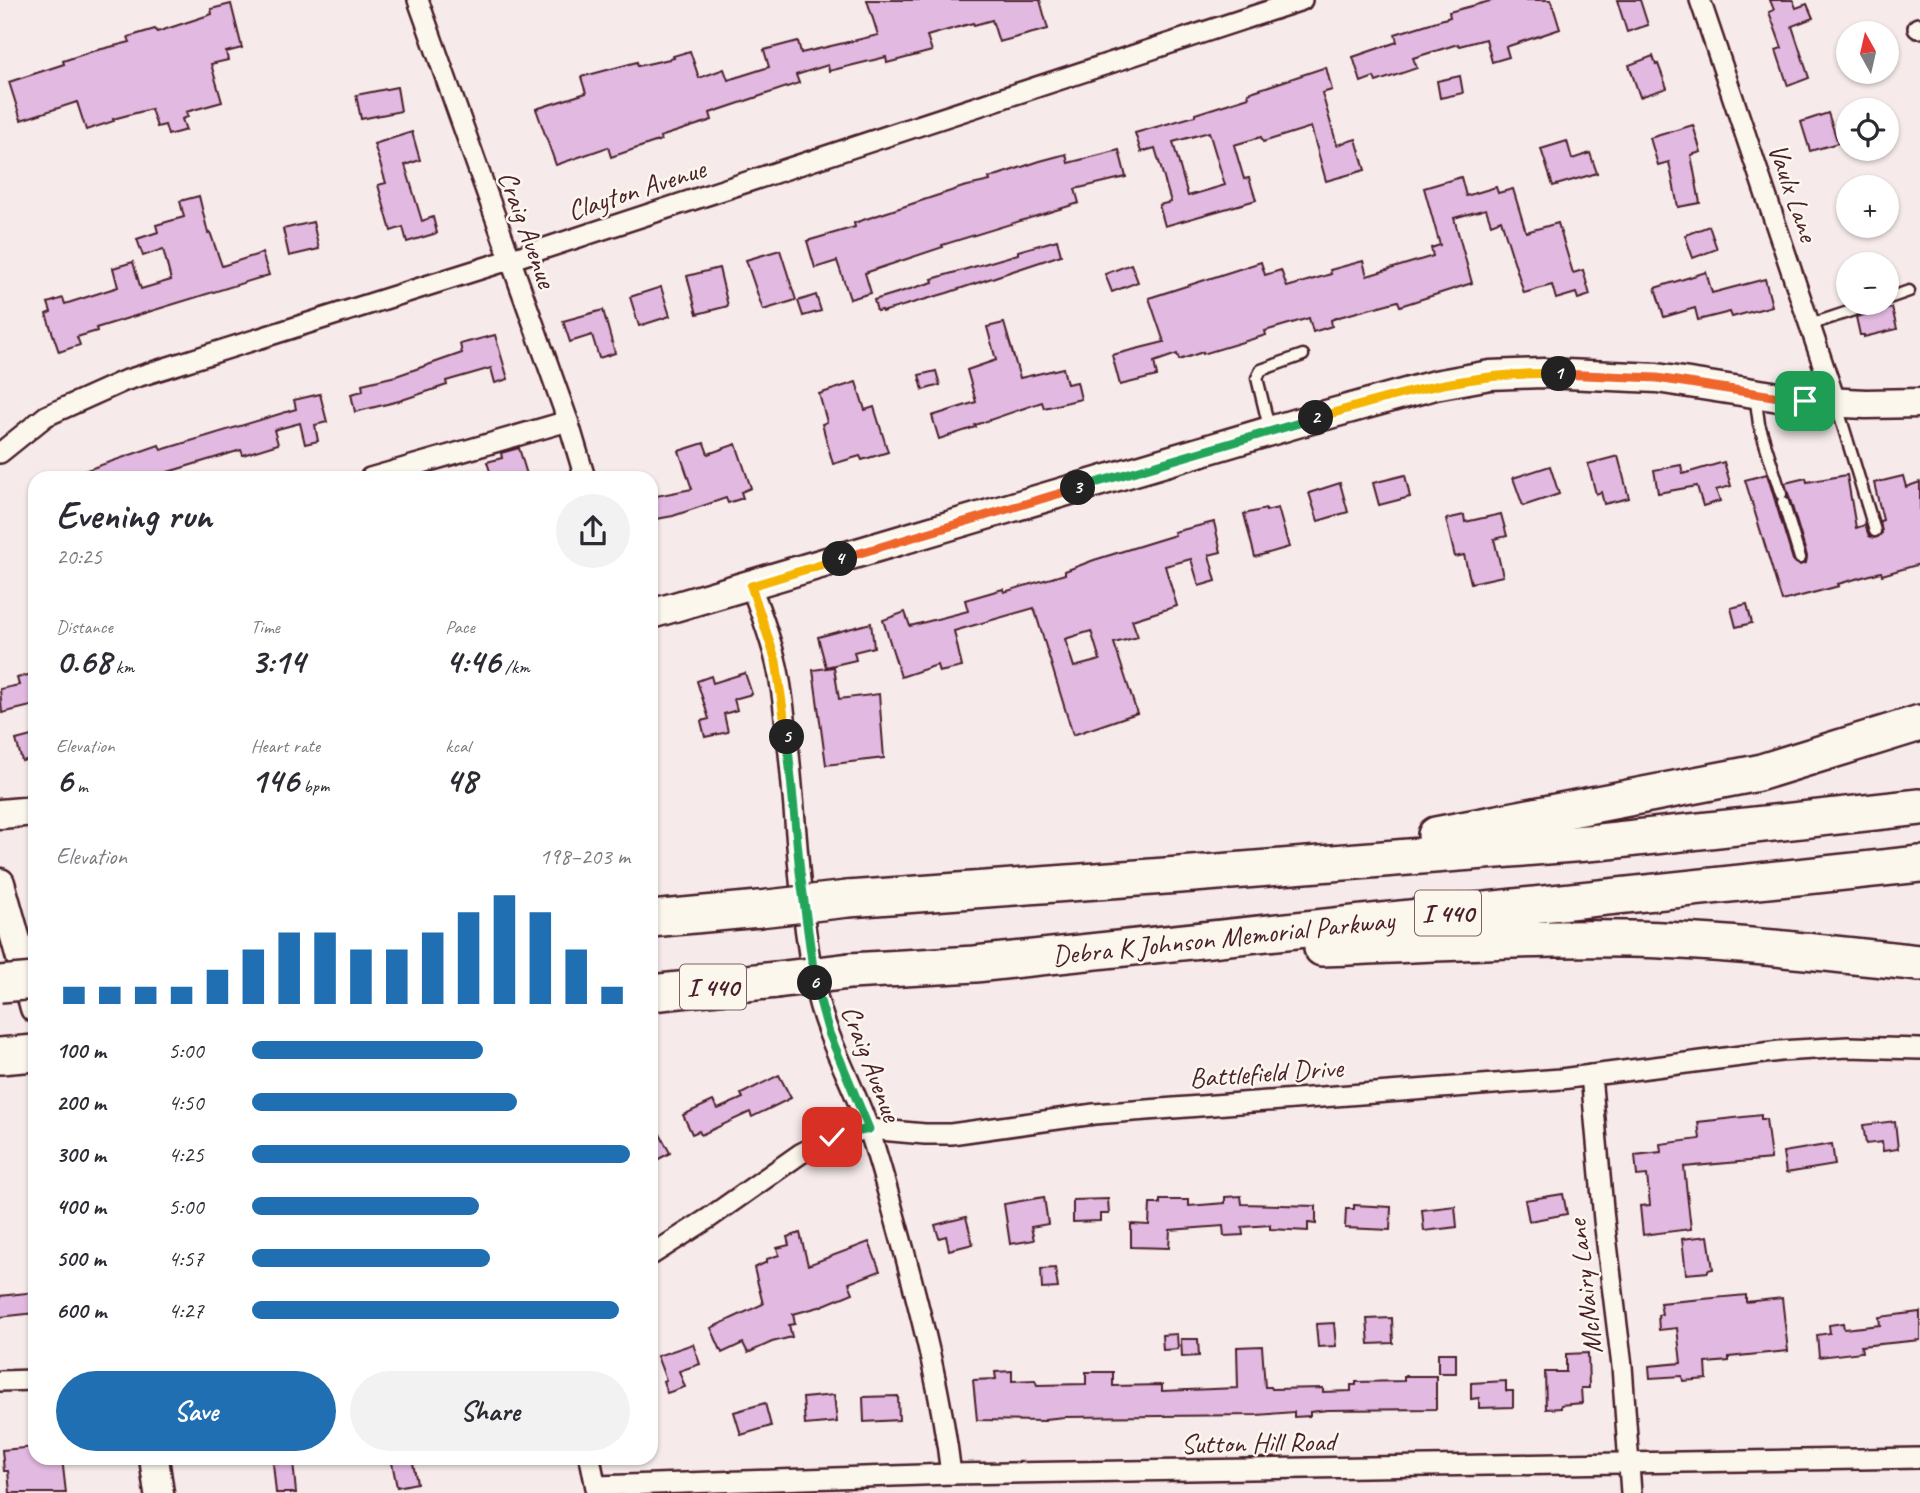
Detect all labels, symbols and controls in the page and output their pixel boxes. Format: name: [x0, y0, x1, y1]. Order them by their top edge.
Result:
north arrow: [1836, 21, 1899, 84]
map controls: [1836, 21, 1899, 315]
button: locate: [1836, 98, 1899, 161]
street label: Vaulx Lane: [1761, 139, 1827, 247]
street label: Clayton Avenue: [563, 150, 711, 228]
street label: Craig Avenue: [490, 166, 565, 294]
button: +: [1836, 175, 1899, 238]
button: −: [1836, 252, 1899, 315]
pin: 1: [1542, 356, 1576, 392]
text: 1: [1554, 361, 1563, 385]
pin: [1775, 371, 1835, 431]
icon: arrive: [1786, 382, 1824, 420]
pin: 2: [1298, 400, 1334, 436]
text: 2: [1311, 405, 1320, 429]
pin: 3: [1060, 470, 1096, 505]
text: 3: [1073, 475, 1082, 499]
text: Evening run: [56, 492, 212, 539]
button: share: [556, 494, 630, 568]
text: 20:25: [56, 542, 102, 571]
pin: 4: [822, 542, 858, 576]
text: 4: [835, 546, 844, 570]
text: Distance: [56, 615, 113, 639]
text: Time: [251, 615, 280, 639]
text: Pace: [445, 615, 475, 639]
text: 0.68: [56, 639, 111, 684]
text: 3:14: [251, 639, 305, 684]
text: 4:46: [445, 639, 500, 684]
text: km: [111, 655, 134, 679]
text: /km: [500, 655, 530, 679]
pin: 5: [770, 720, 804, 754]
text: 5: [782, 724, 791, 748]
text: Elevation: [56, 734, 114, 758]
text: Heart rate: [251, 734, 320, 758]
text: kcal: [445, 734, 470, 758]
text: 6: [56, 758, 73, 803]
text: 146: [251, 758, 299, 803]
text: 48: [445, 758, 477, 803]
text: m: [73, 774, 88, 798]
text: bpm: [299, 774, 329, 798]
text: Elevation: [56, 842, 127, 871]
text: 198–203 m: [539, 842, 630, 871]
road number: I 440: [1415, 890, 1481, 936]
street label: Debra K Johnson Memorial Parkway: [1050, 902, 1398, 973]
road number: I 440: [680, 964, 746, 1010]
pin: 6: [798, 965, 832, 1000]
text: 6: [810, 970, 819, 994]
street label: Craig Avenue: [833, 1000, 910, 1128]
text: 100 m: [56, 1036, 106, 1065]
text: 5:00: [168, 1036, 204, 1065]
street label: Battlefield Drive: [1188, 1050, 1346, 1095]
text: 200 m: [56, 1088, 106, 1117]
text: 4:50: [168, 1088, 204, 1117]
pin: [802, 1107, 862, 1167]
icon: check: [813, 1118, 851, 1156]
text: 300 m: [56, 1140, 106, 1169]
text: 4:25: [168, 1140, 204, 1169]
text: 400 m: [56, 1192, 106, 1221]
text: 5:00: [168, 1192, 204, 1221]
street label: McNairy Lane: [1559, 1216, 1610, 1356]
text: 500 m: [56, 1244, 105, 1273]
text: 4:57: [168, 1244, 204, 1273]
text: 600 m: [56, 1296, 106, 1325]
text: 4:27: [168, 1296, 204, 1325]
button: Save: [56, 1371, 336, 1451]
button: Share: [350, 1371, 630, 1451]
street label: Sutton Hill Road: [1180, 1424, 1340, 1461]

